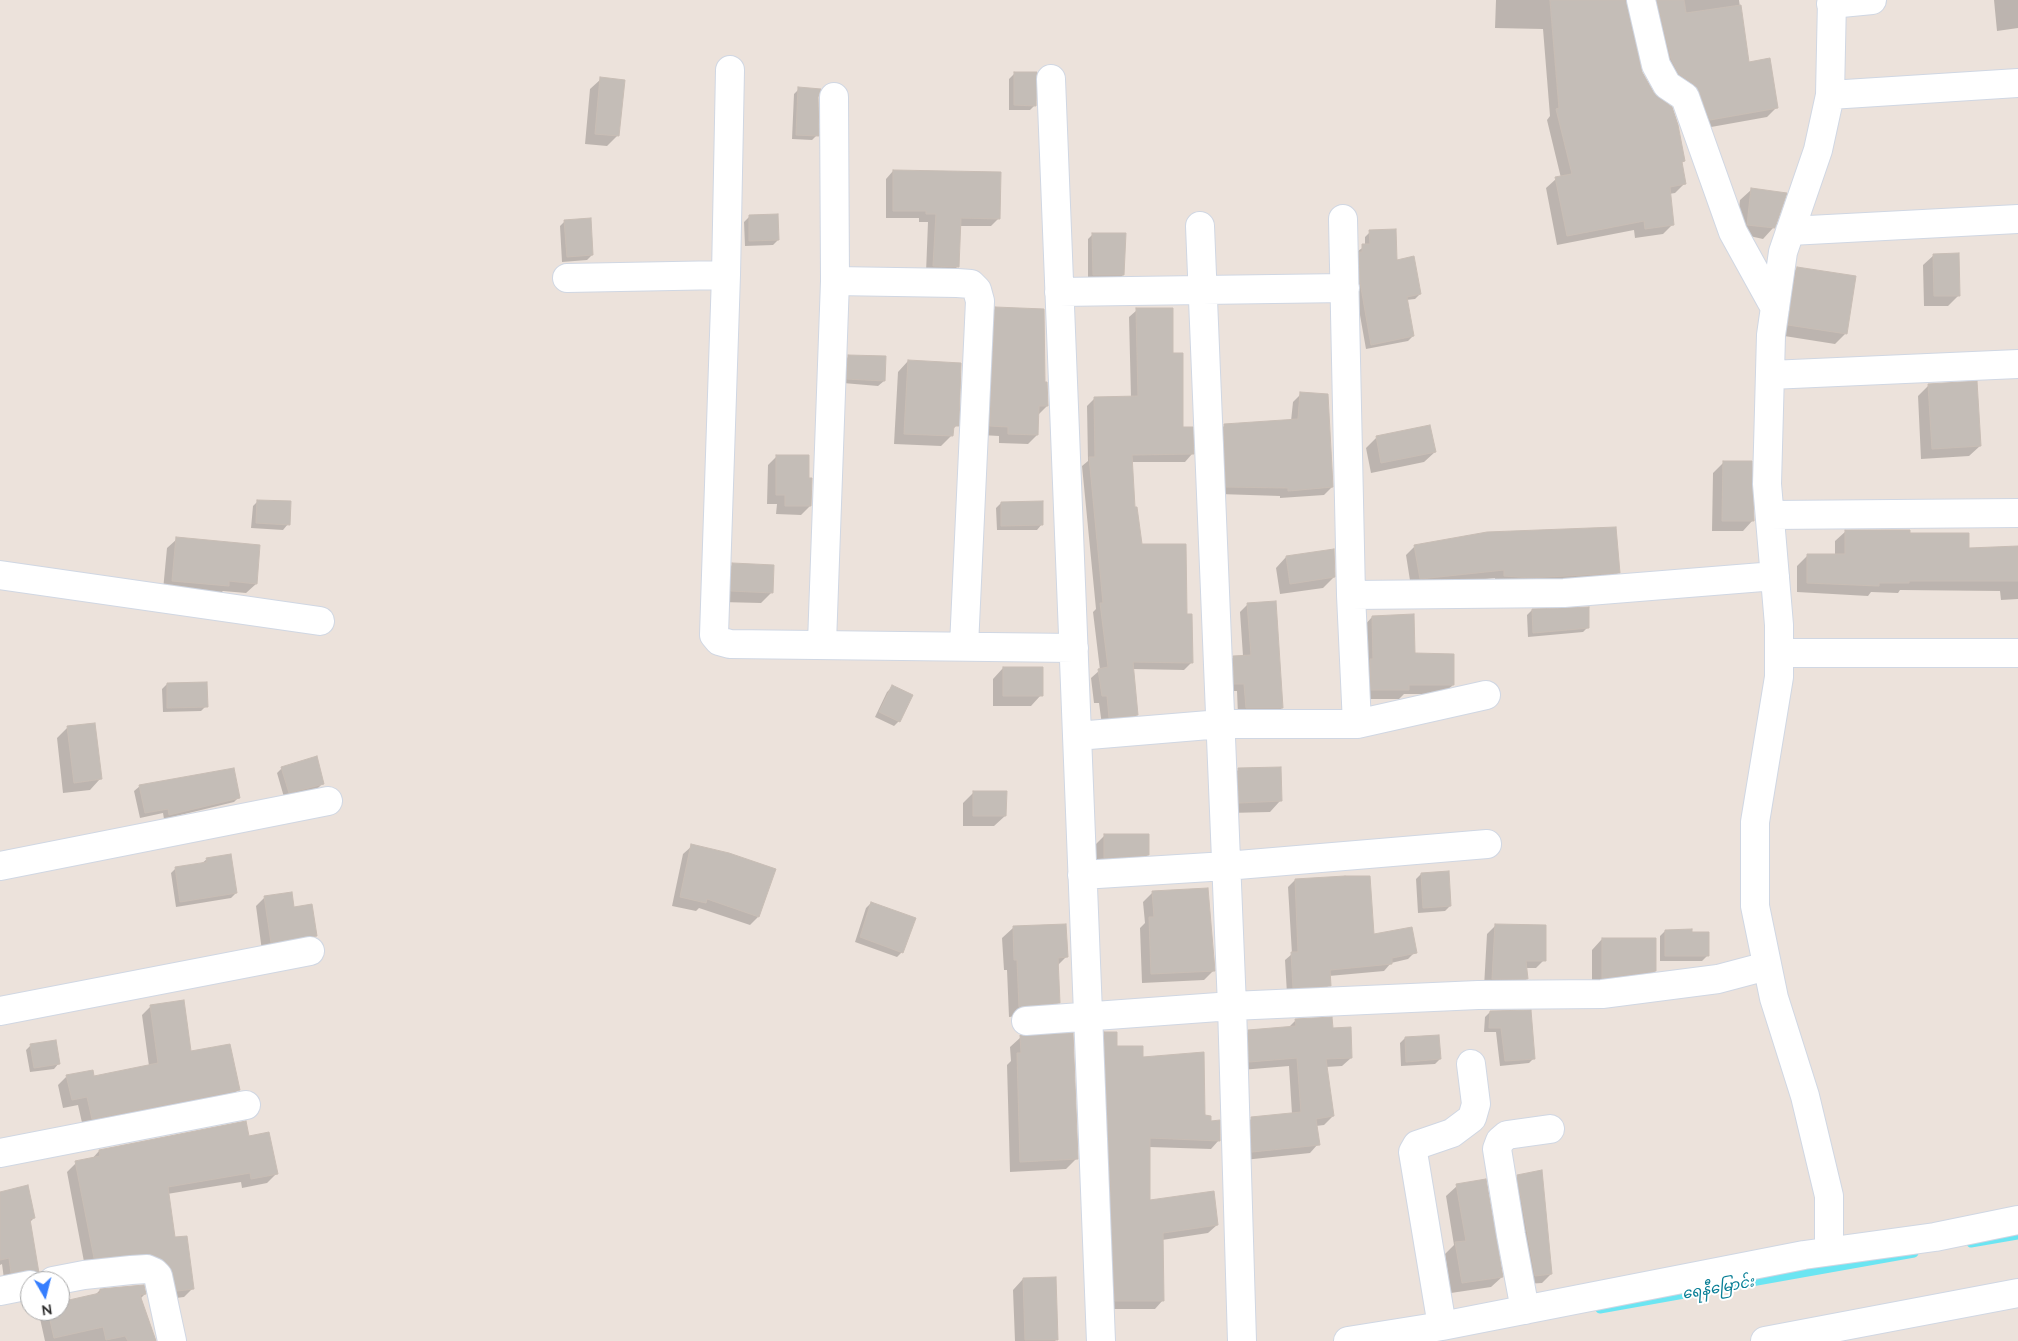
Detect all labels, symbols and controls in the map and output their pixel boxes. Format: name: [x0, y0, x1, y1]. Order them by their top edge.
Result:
north arrow: [20, 1271, 70, 1321]
water label: ရေနီမြောင်း: [1681, 1273, 1755, 1303]
text: N: [40, 1300, 53, 1320]

